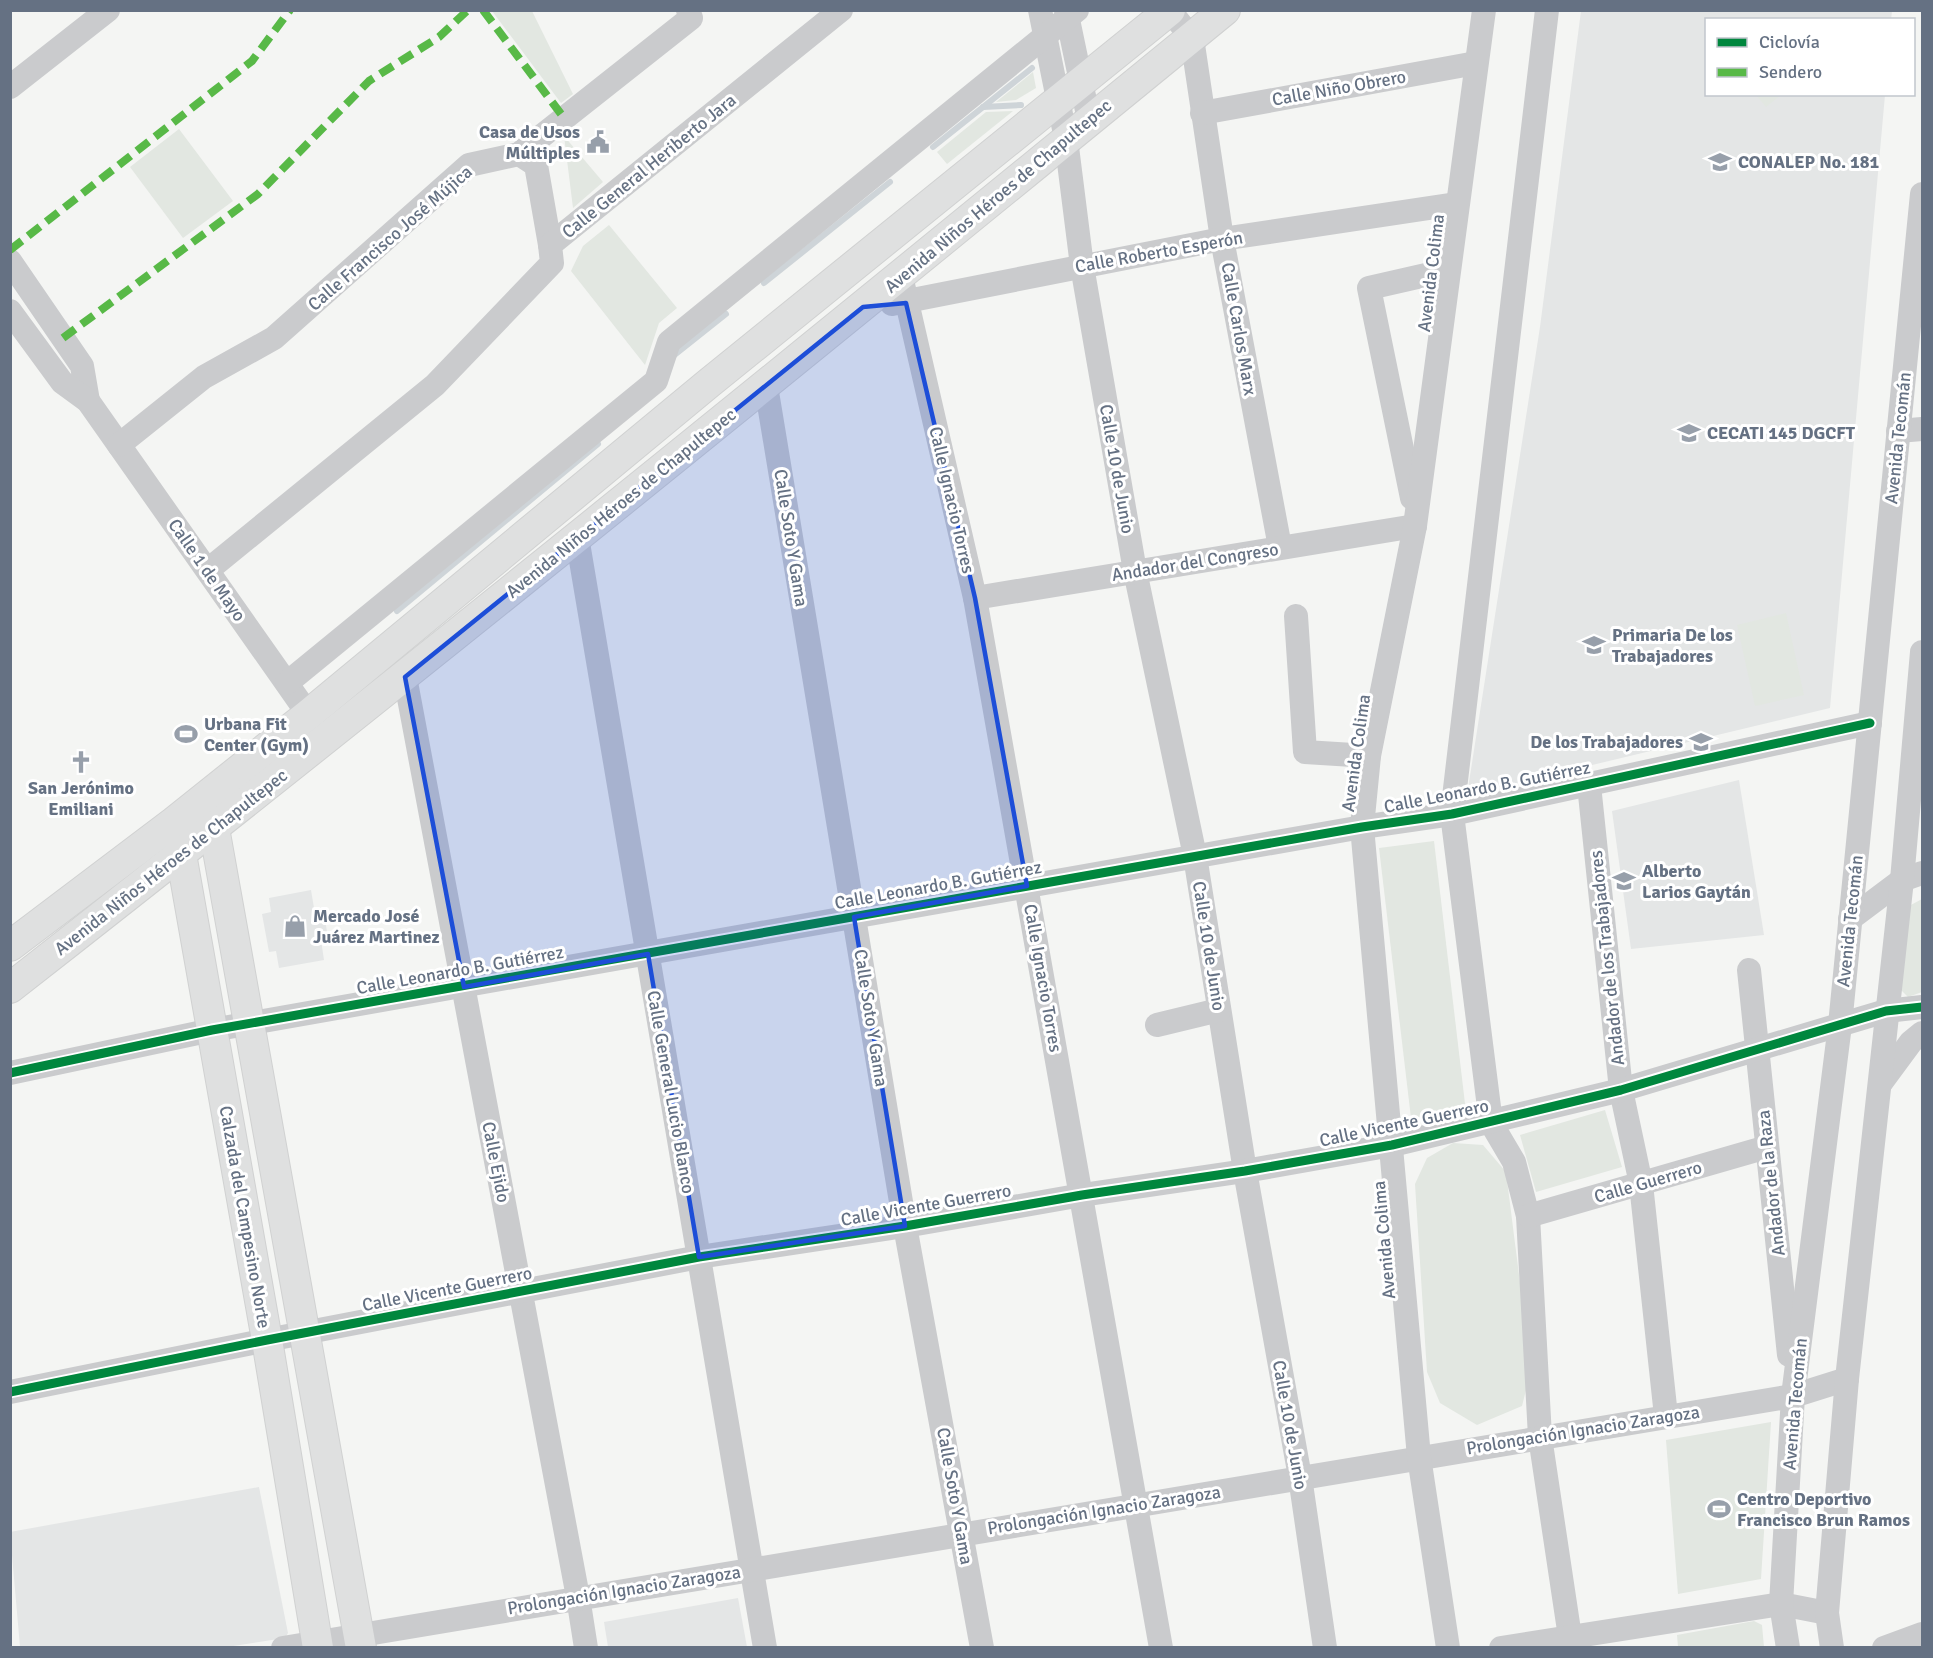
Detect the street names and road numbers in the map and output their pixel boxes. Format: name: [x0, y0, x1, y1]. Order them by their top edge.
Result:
street label: Calle Niño Obrero: [1270, 65, 1408, 111]
street label: Calle General Heriberto Jara: [558, 89, 740, 243]
street label: Avenida Niños Héroes de Chapultepec: [880, 94, 1116, 298]
street label: Calle Francisco José Mújica: [303, 161, 477, 315]
street label: Avenida Colima: [1413, 213, 1449, 333]
street label: Calle Roberto Esperón: [1073, 226, 1245, 278]
street label: Calle Carlos Marx: [1216, 261, 1262, 398]
street label: Avenida Tecomán: [1880, 371, 1916, 505]
street label: Avenida Niños Héroes de Chapultepec: [502, 403, 740, 603]
street label: Calle 10 de Junio: [1095, 403, 1139, 535]
street label: Calle Ignacio Torres: [924, 424, 980, 576]
street label: Calle Soto Y Gama: [769, 468, 813, 608]
street label: Calle 1 de Mayo: [164, 514, 250, 626]
street label: Andador del Congreso: [1110, 538, 1280, 586]
street label: Avenida Colima: [1337, 693, 1375, 813]
street label: Calle Leonardo B. Gutiérrez: [1382, 756, 1592, 818]
street label: Avenida Niños Héroes de Chapultepec: [50, 764, 292, 960]
street label: Andador de los Trabajadores: [1585, 849, 1629, 1067]
street label: Avenida Tecomán: [1832, 854, 1868, 988]
street label: Calle Leonardo B. Gutiérrez: [833, 856, 1043, 914]
street label: Calle 10 de Junio: [1188, 880, 1230, 1012]
street label: Calle Ignacio Torres: [1019, 902, 1067, 1054]
street label: Calle Leonardo B. Gutiérrez: [355, 941, 565, 999]
street label: Calle Soto Y Gama: [849, 948, 893, 1088]
street label: Calle General Lucio Blanco: [642, 989, 700, 1195]
street label: Calle Vicente Guerrero: [1317, 1094, 1491, 1152]
street label: Calzada del Campesino Norte: [215, 1104, 275, 1330]
street label: Andador de la Raza: [1752, 1109, 1790, 1257]
street label: Calle Ejido: [477, 1120, 515, 1204]
street label: Calle Guerrero: [1592, 1156, 1704, 1208]
street label: Calle Vicente Guerrero: [839, 1179, 1013, 1231]
street label: Avenida Colima: [1368, 1180, 1400, 1300]
street label: Calle Vicente Guerrero: [360, 1262, 534, 1316]
street label: Avenida Tecomán: [1778, 1337, 1812, 1471]
street label: Calle 10 de Junio: [1268, 1359, 1312, 1491]
street label: Prolongación Ignacio Zaragoza: [1465, 1401, 1701, 1459]
street label: Calle Soto Y Gama: [932, 1426, 978, 1566]
street label: Prolongación Ignacio Zaragoza: [986, 1481, 1222, 1539]
street label: Prolongación Ignacio Zaragoza: [506, 1561, 742, 1619]

